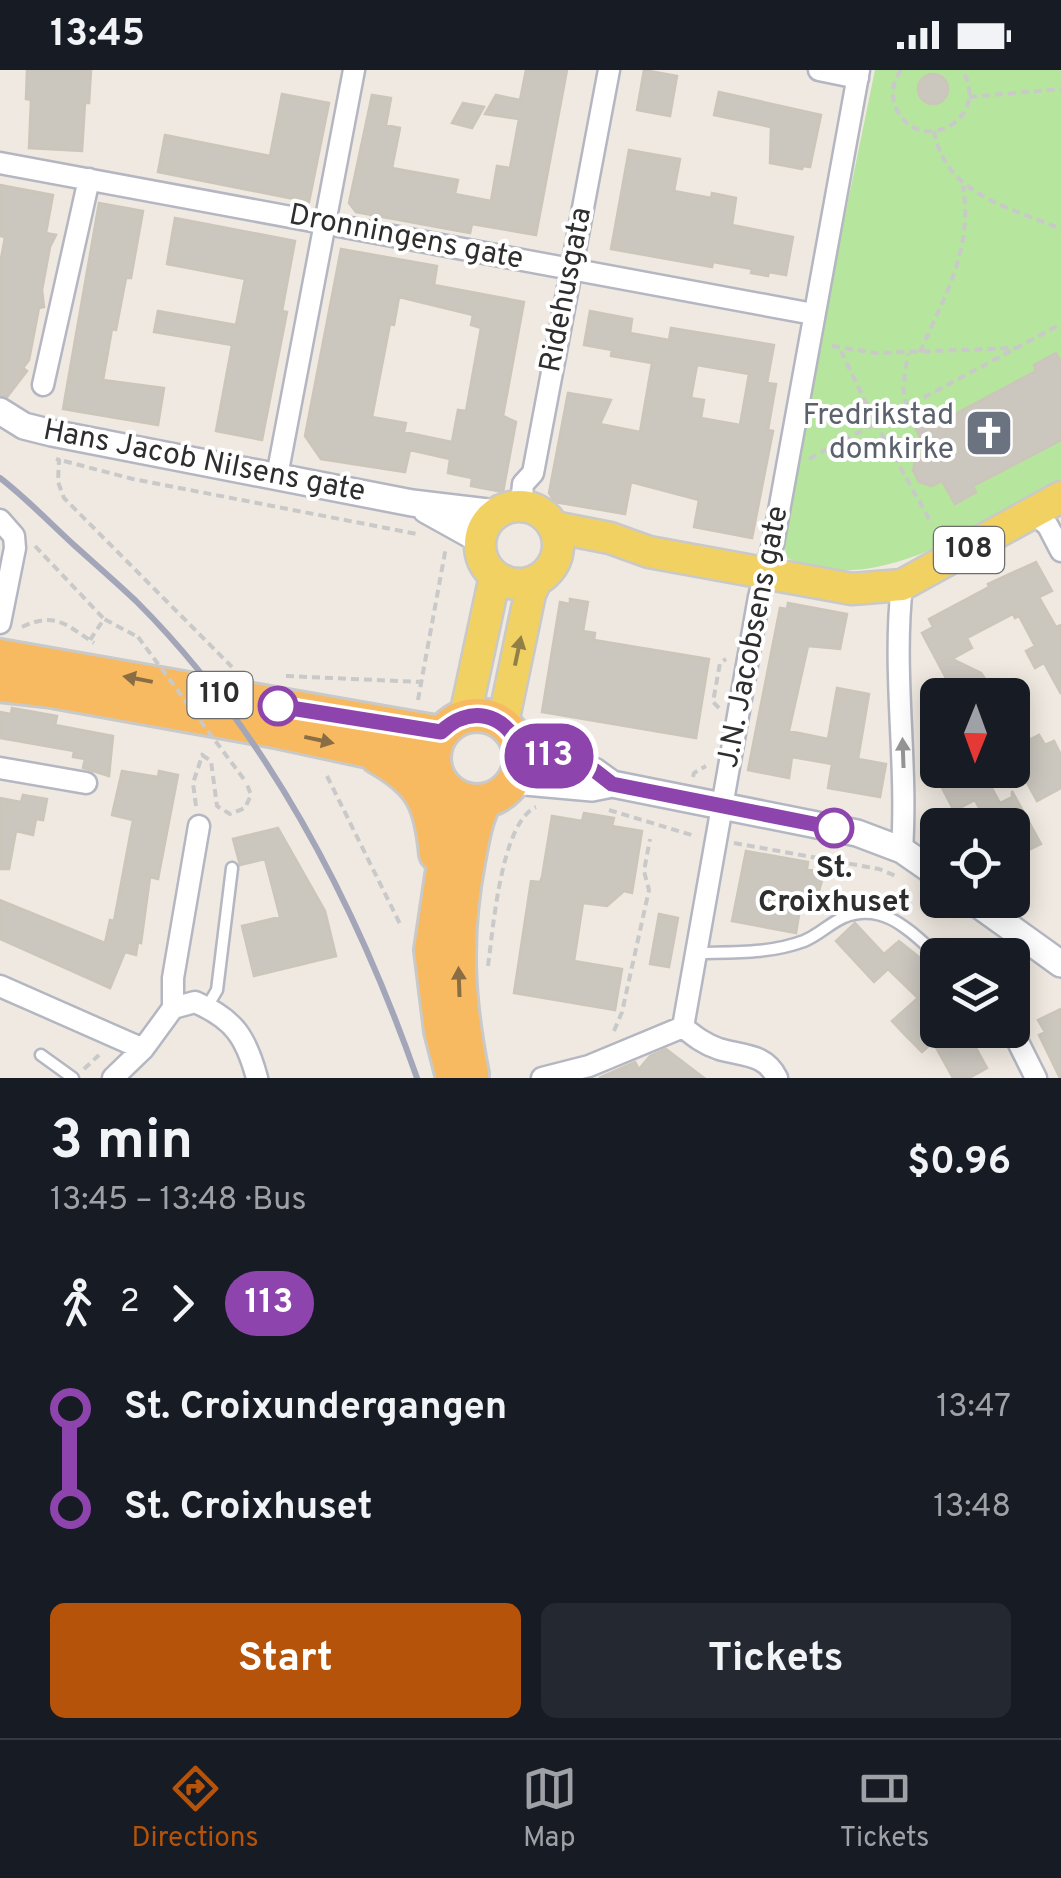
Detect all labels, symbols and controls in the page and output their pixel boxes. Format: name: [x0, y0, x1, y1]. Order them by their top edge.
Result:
text: 13:45: [50, 11, 145, 60]
street label: Dronningens gate: [286, 197, 526, 279]
street label: Ridehusgata: [533, 204, 601, 376]
place label: Fredrikstad domkirke: [803, 398, 954, 469]
church icon: Fredrikstad domkirke: [963, 407, 1015, 459]
street label: Hans Jacob Nilsens gate: [40, 413, 368, 511]
street label: J.N. Jacobsens gate: [710, 503, 798, 771]
road number: 108: [934, 527, 1004, 573]
one-way arrow: [511, 636, 526, 667]
one-way arrow: [122, 671, 153, 686]
road number: 110: [188, 672, 252, 718]
north arrow: [920, 678, 1030, 788]
map controls: [920, 678, 1030, 1048]
unlabelled marker: [259, 687, 297, 725]
line badge: 113: [492, 724, 606, 788]
one-way arrow: [304, 733, 335, 749]
text: 113: [525, 734, 573, 778]
one-way arrow: [894, 736, 910, 768]
button: locate: [920, 808, 1030, 918]
marker: St. Croixhuset: [815, 809, 853, 847]
place label: St. Croixhuset: [758, 851, 910, 922]
button: layers: [920, 938, 1030, 1048]
one-way arrow: [450, 965, 466, 997]
text: 3 min: [50, 1108, 193, 1178]
text: $0.96: [907, 1139, 1011, 1188]
text: 13:45 – 13:48 · Bus: [50, 1181, 306, 1221]
icon: walk: [50, 1276, 105, 1331]
icon: forward: [155, 1276, 210, 1331]
text: 113: [245, 1281, 294, 1325]
text: 2: [120, 1283, 140, 1323]
text: St. Croixundergangen: [124, 1384, 507, 1433]
text: 13:47: [936, 1388, 1011, 1428]
text: St. Croixhuset: [124, 1484, 372, 1533]
text: 13:48: [933, 1488, 1011, 1528]
button: Start: [50, 1603, 521, 1718]
button: Tickets: [541, 1603, 1011, 1718]
tab: Directions: [132, 1761, 259, 1857]
tab: Map: [522, 1761, 577, 1857]
tab: Tickets: [840, 1761, 929, 1857]

